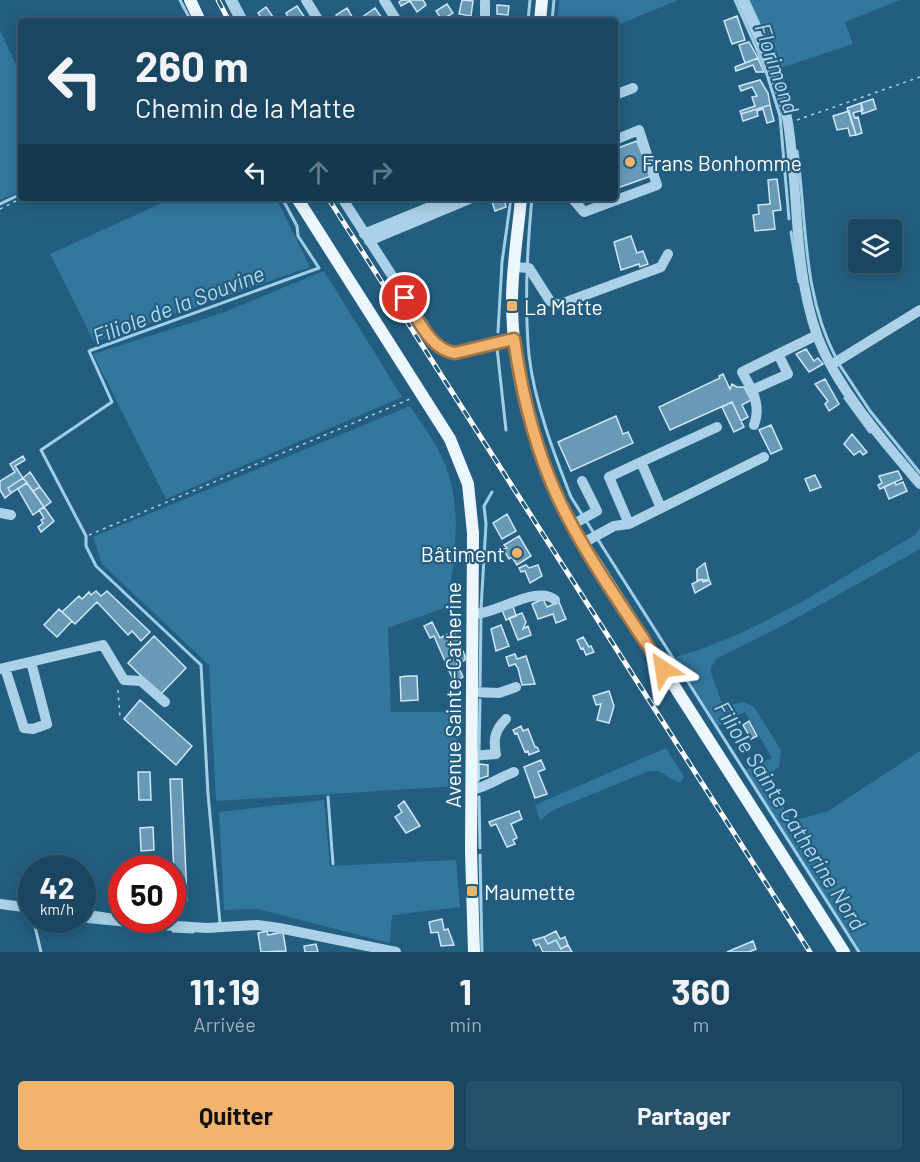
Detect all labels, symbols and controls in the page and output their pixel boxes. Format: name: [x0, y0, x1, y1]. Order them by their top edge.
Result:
water label: Florimond: [750, 19, 806, 117]
text: 260 m: [135, 40, 248, 90]
icon: left: [36, 42, 114, 120]
text: Chemin de la Matte: [135, 91, 356, 123]
place label: Frans Bonhomme: [642, 150, 802, 175]
marker: Frans Bonhomme: [623, 155, 637, 169]
icon: left: [239, 156, 272, 189]
icon: ahead: [302, 156, 335, 189]
icon: right: [365, 156, 398, 189]
map controls: [848, 219, 902, 273]
button: layers: [848, 219, 902, 273]
water label: Filiole de la Souvine: [88, 259, 268, 349]
pin: [379, 272, 430, 323]
icon: arrive: [388, 281, 421, 314]
place label: La Matte: [524, 294, 603, 319]
marker: La Matte: [505, 299, 519, 313]
place label: Bâtiment: [421, 541, 505, 566]
marker: Bâtiment: [510, 546, 524, 560]
street label: Avenue Sainte-Catherine: [440, 582, 465, 808]
position arrow: [631, 637, 695, 701]
water label: Filiole Sainte Catherine Nord: [710, 696, 872, 934]
speed limit sign: 50: [108, 855, 186, 933]
text: 42: [40, 869, 74, 905]
place label: Maumette: [484, 879, 575, 904]
marker: Maumette: [465, 884, 479, 898]
text: km/h: [40, 900, 74, 918]
text: 11:19: [189, 969, 260, 1012]
text: 1: [459, 969, 472, 1012]
text: 360: [671, 969, 731, 1012]
text: Arrivée: [194, 1012, 256, 1036]
text: min: [450, 1012, 482, 1036]
text: m: [693, 1012, 709, 1036]
button: Quitter: [18, 1081, 454, 1150]
button: Partager: [466, 1081, 902, 1150]

